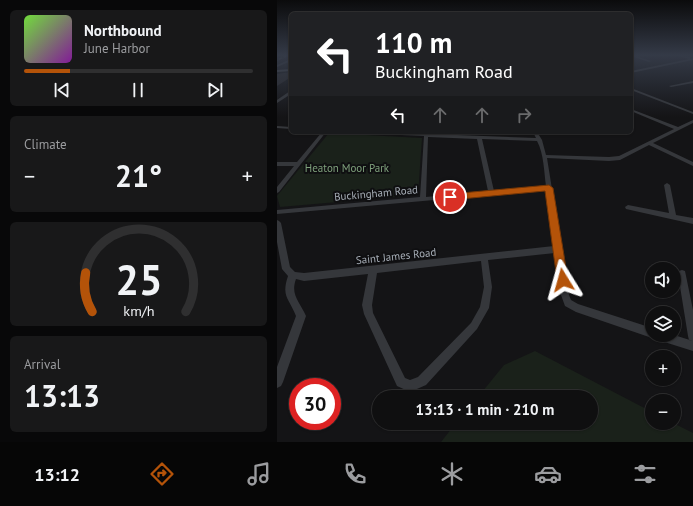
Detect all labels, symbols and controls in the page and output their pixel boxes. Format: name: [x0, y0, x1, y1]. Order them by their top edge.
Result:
text: Northbound: [84, 21, 161, 40]
text: 110 m: [375, 24, 452, 61]
icon: left: [309, 28, 361, 80]
text: June Harbor: [84, 40, 150, 57]
text: Buckingham Road: [375, 60, 513, 83]
icon: previous: [51, 79, 73, 101]
icon: pause: [127, 79, 149, 101]
icon: next: [204, 79, 226, 101]
icon: left: [387, 104, 409, 126]
icon: ahead: [429, 104, 451, 126]
icon: ahead: [471, 104, 493, 126]
icon: right: [513, 104, 535, 126]
text: Climate: [24, 136, 67, 153]
text: 21°: [115, 156, 162, 195]
park label: Heaton Moor Park: [305, 161, 390, 175]
text: −: [24, 162, 35, 190]
text: +: [242, 162, 253, 190]
pin: [433, 180, 467, 214]
street label: Buckingham Road: [334, 182, 419, 204]
icon: arrive: [439, 186, 461, 208]
street label: Saint James Road: [355, 245, 437, 267]
text: 25: [115, 253, 162, 306]
position arrow: [542, 259, 584, 301]
map controls: [645, 262, 681, 430]
button: sound: [645, 262, 681, 298]
text: km/h: [123, 301, 154, 320]
button: layers: [645, 306, 681, 342]
button: +: [645, 350, 681, 386]
text: Arrival: [24, 356, 60, 373]
text: 13:13: [24, 376, 100, 415]
speed limit sign: 30: [289, 378, 341, 430]
button: −: [645, 394, 681, 430]
text: 13:13 · 1 min · 210 m: [416, 400, 554, 419]
icon: directions: [148, 460, 176, 488]
icon: music: [245, 460, 273, 488]
icon: phone: [341, 460, 369, 488]
icon: climate: [438, 460, 466, 488]
icon: car: [534, 460, 562, 488]
icon: filters: [631, 460, 659, 488]
text: 13:12: [34, 463, 80, 486]

